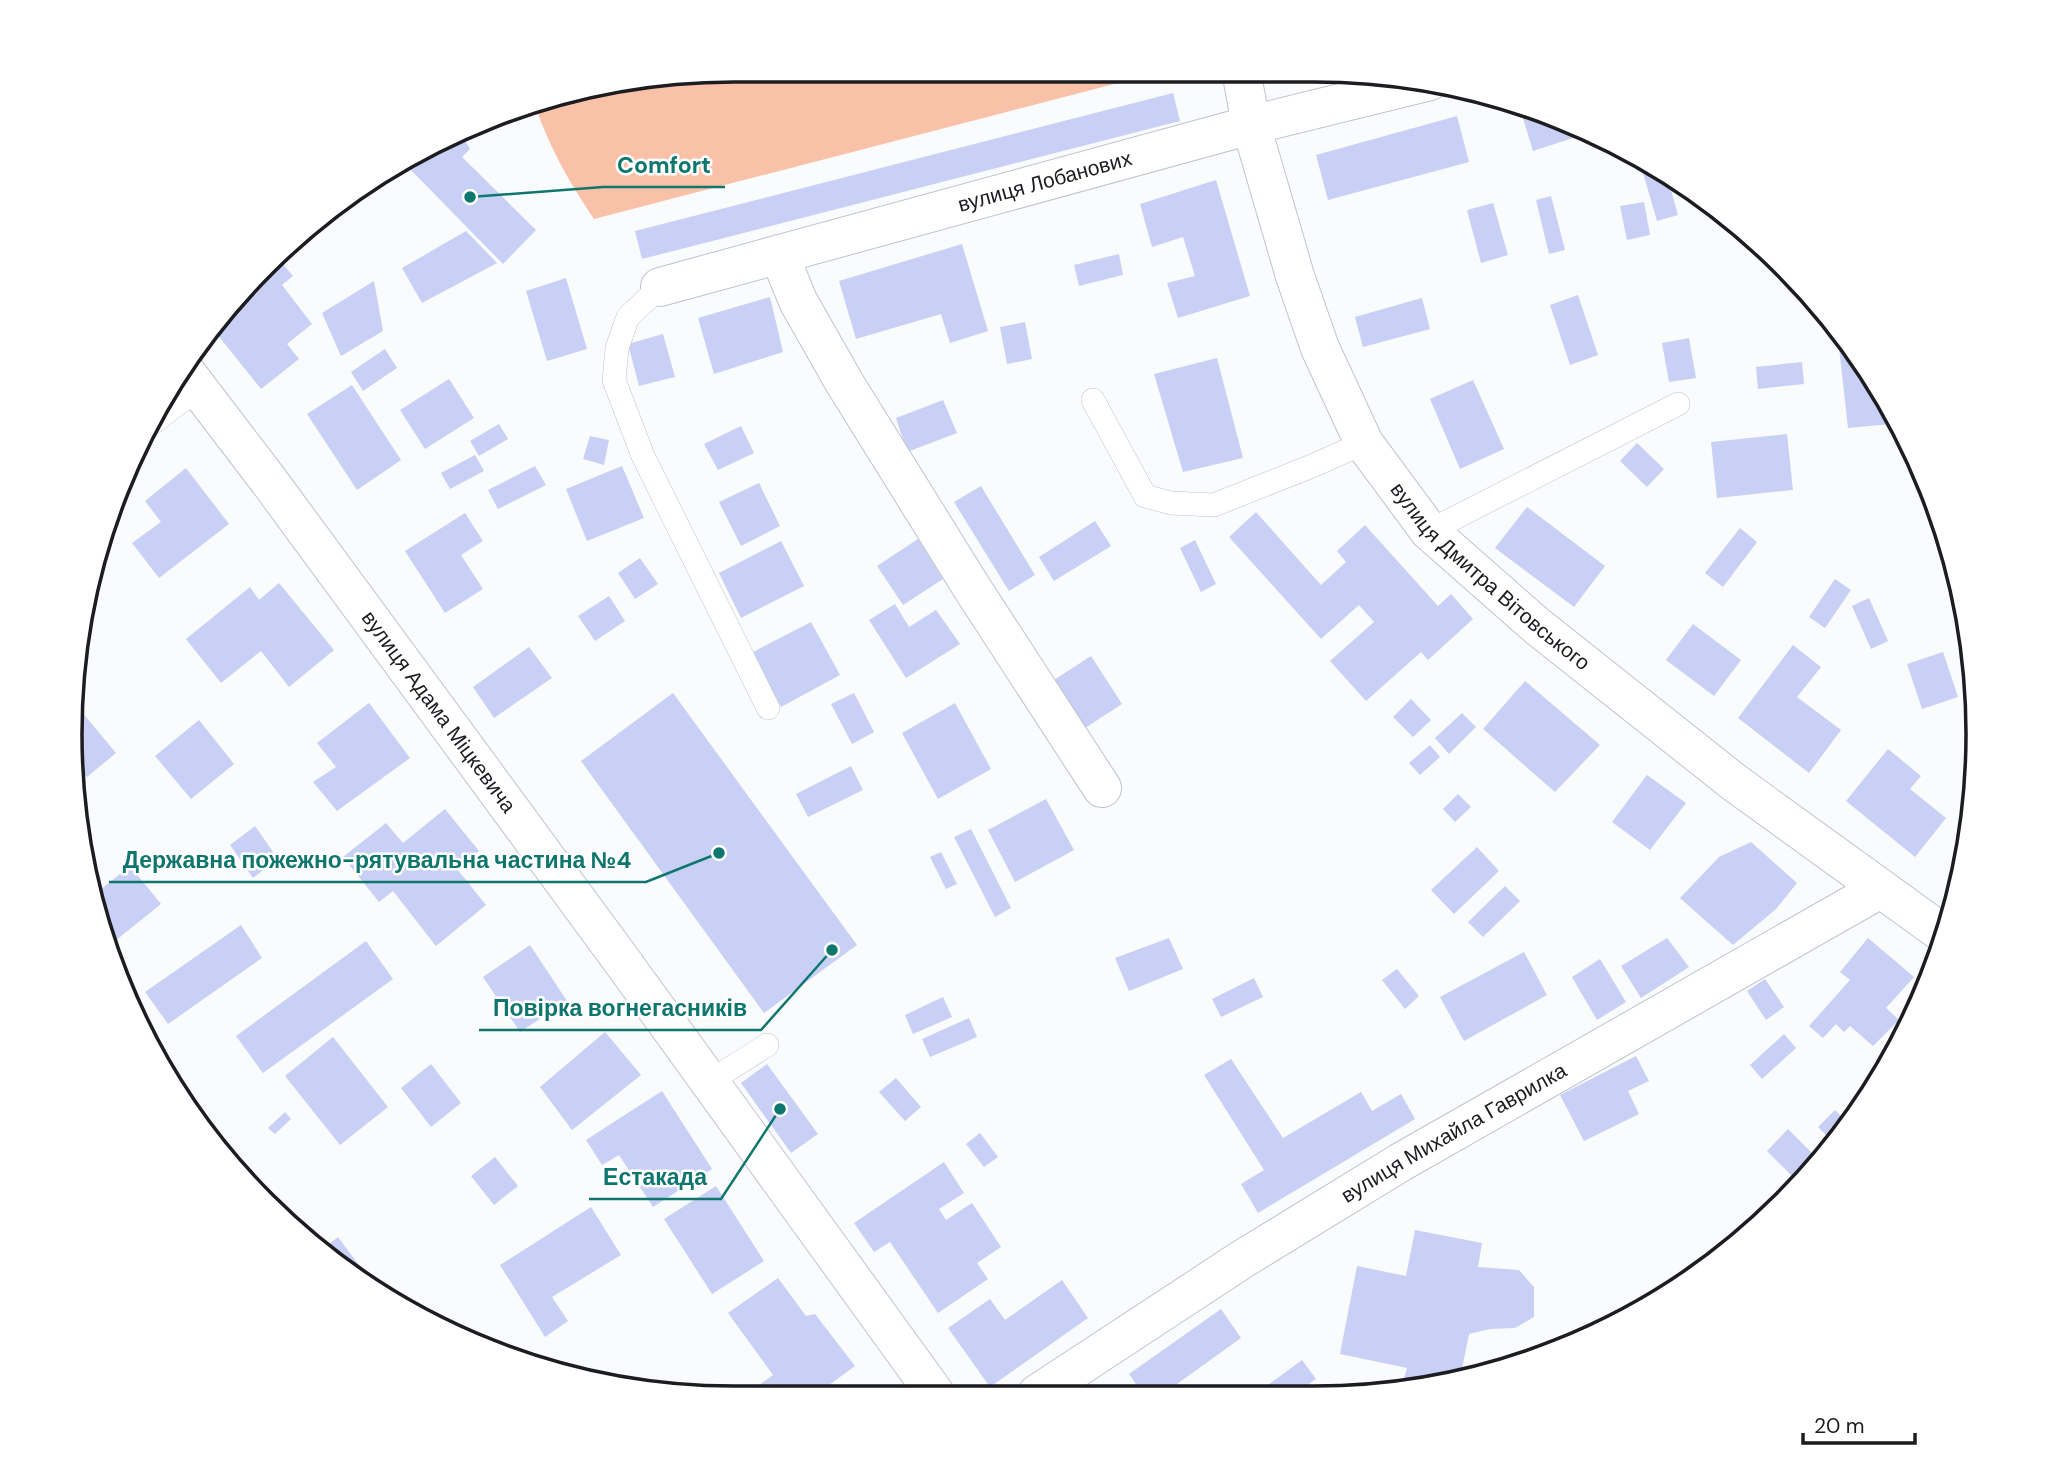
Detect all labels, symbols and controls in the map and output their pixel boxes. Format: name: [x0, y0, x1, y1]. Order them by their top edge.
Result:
callout: Comfort: [603, 143, 725, 187]
street label: вулиця Лобанових: [955, 144, 1135, 219]
text: Comfort: [617, 150, 711, 180]
street label: вулиця Дмитра Вітовського: [1384, 477, 1596, 677]
street label: вулиця Адама Міцкевича: [355, 605, 523, 819]
callout: Державна пожежно-рятувальна частина №4: [109, 838, 646, 882]
text: Державна пожежно-рятувальна частина №4: [123, 845, 631, 875]
callout: Повірка вогнегасників: [479, 986, 761, 1030]
text: Повірка вогнегасників: [493, 993, 747, 1023]
street label: вулиця Михайла Гаврилка: [1336, 1056, 1572, 1209]
callout: Естакада: [589, 1155, 721, 1199]
text: Естакада: [603, 1162, 707, 1192]
scale bar: [1803, 1402, 1915, 1446]
text: 20 m: [1814, 1412, 1865, 1440]

